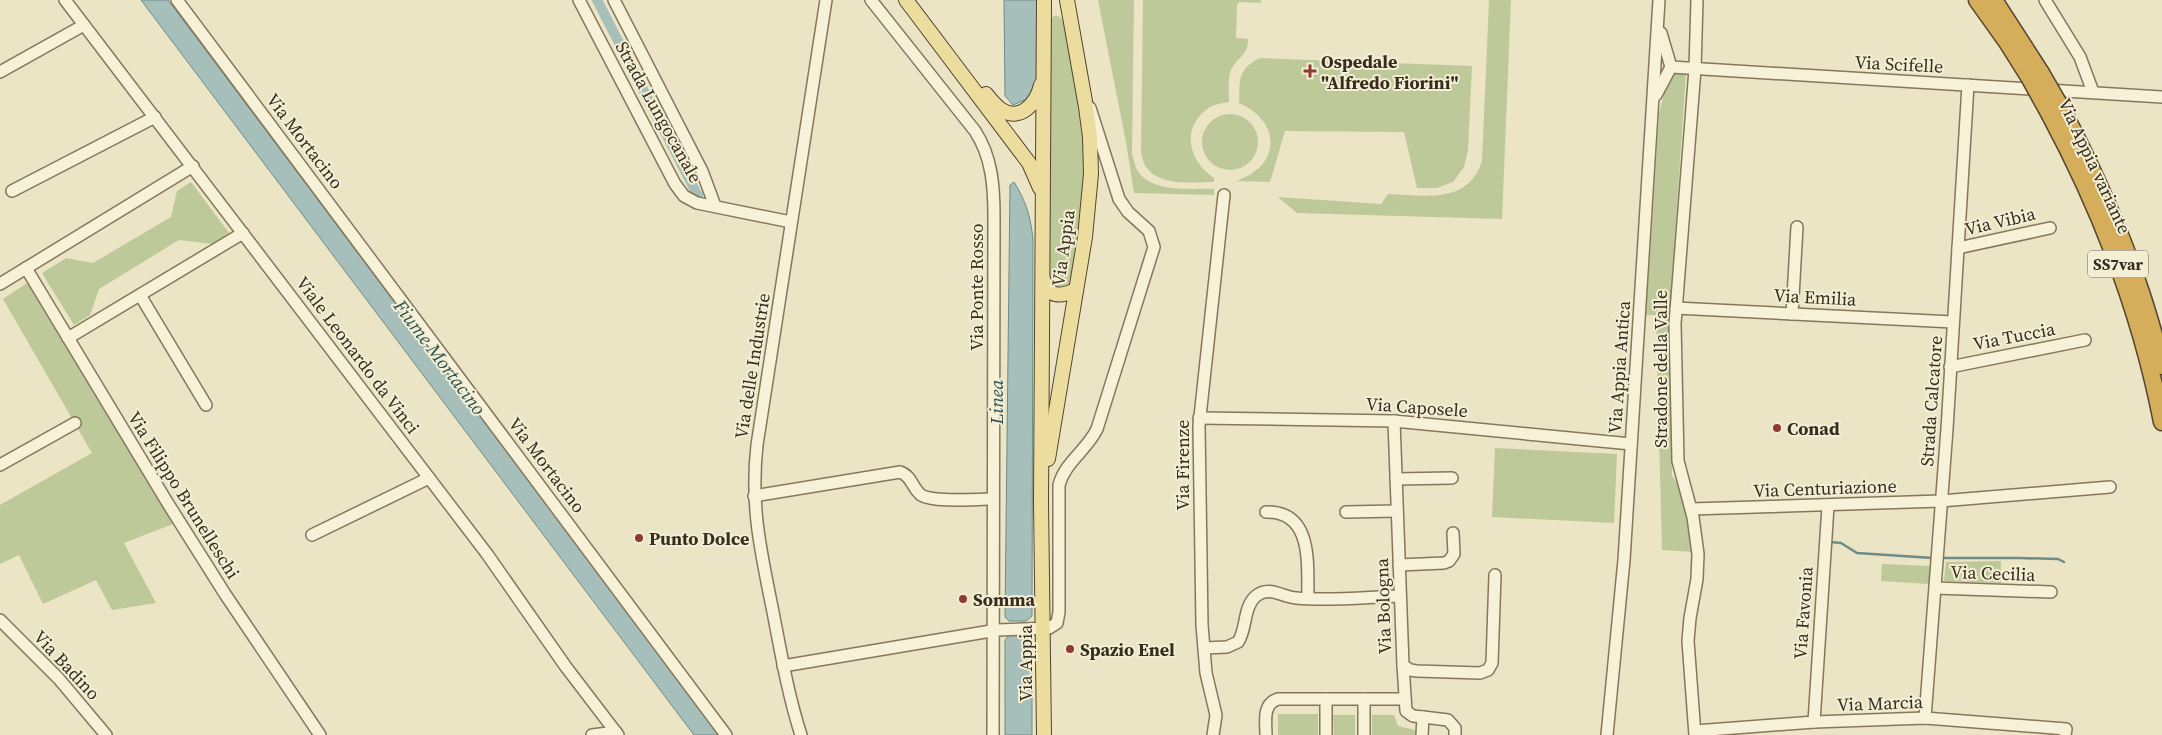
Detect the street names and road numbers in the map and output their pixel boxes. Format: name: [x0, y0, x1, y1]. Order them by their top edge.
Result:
street label: Strada Lungocanale: [610, 37, 708, 187]
street label: Via Scifelle: [1854, 49, 1944, 79]
street label: Via Mortacino: [261, 88, 349, 194]
street label: Via Appia variante: [2053, 94, 2137, 238]
street label: Via Vibia: [1962, 201, 2039, 241]
street label: Via Appia: [1045, 207, 1081, 288]
street label: Via Ponte Rosso: [964, 223, 989, 351]
road number: SS7var: [2088, 250, 2148, 278]
street label: Viale Leonardo da Vinci: [290, 271, 426, 439]
street label: Via Emilia: [1773, 282, 1858, 312]
street label: Stradone della Valle: [1648, 290, 1673, 448]
street label: Via delle Industrie: [728, 291, 776, 441]
street label: Via Appia Antica: [1602, 299, 1636, 434]
street label: Via Tuccia: [1971, 316, 2058, 356]
street label: Strada Calcatore: [1914, 335, 1948, 467]
street label: Via Caposele: [1365, 391, 1469, 423]
street label: Via Filippo Brunelleschi: [122, 406, 246, 584]
street label: Via Mortacino: [503, 412, 591, 518]
street label: Via Firenze: [1170, 420, 1195, 510]
street label: Via Centuriazione: [1753, 473, 1897, 503]
street label: Via Bologna: [1369, 557, 1397, 654]
street label: Via Cecilia: [1950, 559, 2037, 587]
street label: Via Favonia: [1787, 565, 1819, 660]
street label: Via Appia: [1013, 624, 1038, 702]
street label: Via Badino: [28, 625, 106, 705]
street label: Via Marcia: [1837, 689, 1924, 717]

